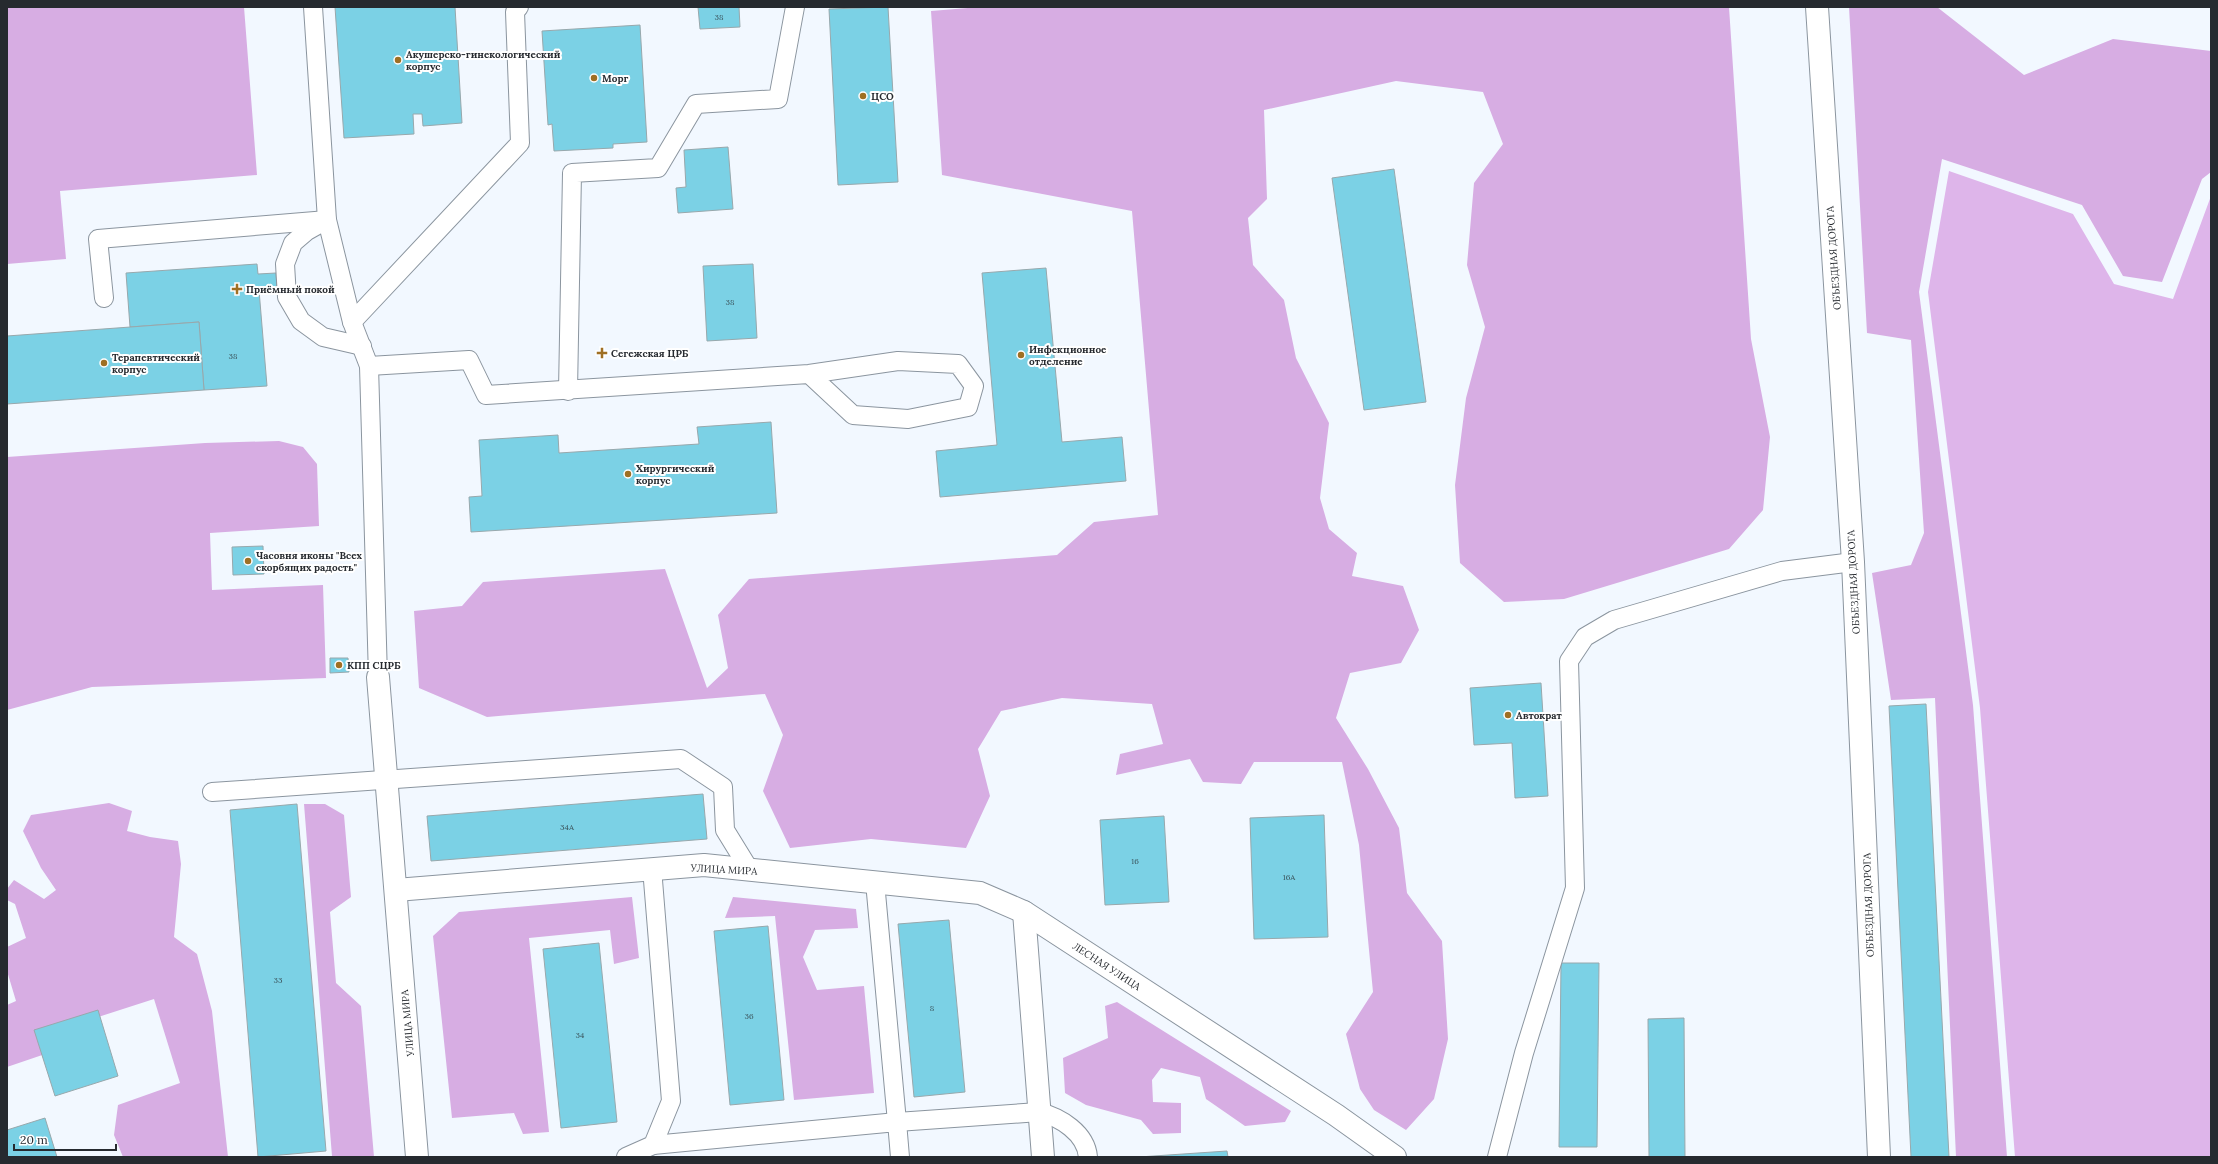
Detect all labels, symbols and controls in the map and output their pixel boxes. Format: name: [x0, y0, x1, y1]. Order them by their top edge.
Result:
house number: 38: [715, 12, 724, 22]
place label: Акушерско-гинекологический корпус: [406, 48, 561, 73]
marker: Акушерско-гинекологический корпус: [393, 55, 403, 65]
place label: Морг: [602, 72, 628, 85]
marker: Морг: [589, 73, 599, 83]
place label: ЦСО: [871, 90, 894, 103]
marker: ЦСО: [858, 91, 868, 101]
street label: ОБЪЕЗДНАЯ ДОРОГА: [1823, 205, 1844, 310]
marker: Приёмный покой: [231, 283, 243, 295]
place label: Приёмный покой: [246, 283, 335, 296]
house number: 38: [726, 297, 735, 307]
place label: Инфекционное отделение: [1029, 343, 1107, 368]
marker: Сегежская ЦРБ: [596, 347, 608, 359]
place label: Сегежская ЦРБ: [611, 347, 689, 360]
marker: Инфекционное отделение: [1016, 350, 1026, 360]
place label: Терапевтический корпус: [112, 351, 200, 376]
house number: 38: [229, 351, 238, 361]
marker: Терапевтический корпус: [99, 358, 109, 368]
place label: Хирургический корпус: [636, 462, 715, 487]
marker: Хирургический корпус: [623, 469, 633, 479]
street label: ОБЪЕЗДНАЯ ДОРОГА: [1844, 529, 1863, 634]
place label: Часовня иконы "Всех скорбящих радость": [256, 549, 363, 574]
marker: Часовня иконы "Всех скорбящих радость": [243, 556, 253, 566]
place label: КПП СЦРБ: [347, 659, 401, 672]
marker: КПП СЦРБ: [334, 660, 344, 670]
place label: Автократ: [1516, 709, 1563, 722]
marker: Автократ: [1503, 710, 1513, 720]
house number: 34А: [560, 822, 575, 832]
street label: ОБЪЕЗДНАЯ ДОРОГА: [1860, 852, 1877, 957]
house number: 16: [1131, 856, 1139, 866]
street label: УЛИЦА МИРА: [689, 861, 758, 878]
house number: 16А: [1283, 872, 1296, 882]
street label: ЛЕСНАЯ УЛИЦА: [1070, 940, 1144, 994]
house number: 33: [274, 975, 283, 985]
street label: УЛИЦА МИРА: [398, 988, 417, 1058]
house number: 8: [930, 1003, 935, 1013]
house number: 36: [744, 1011, 754, 1021]
house number: 34: [576, 1030, 585, 1040]
scale bar: [14, 1126, 116, 1152]
text: 20 m: [20, 1132, 48, 1147]

